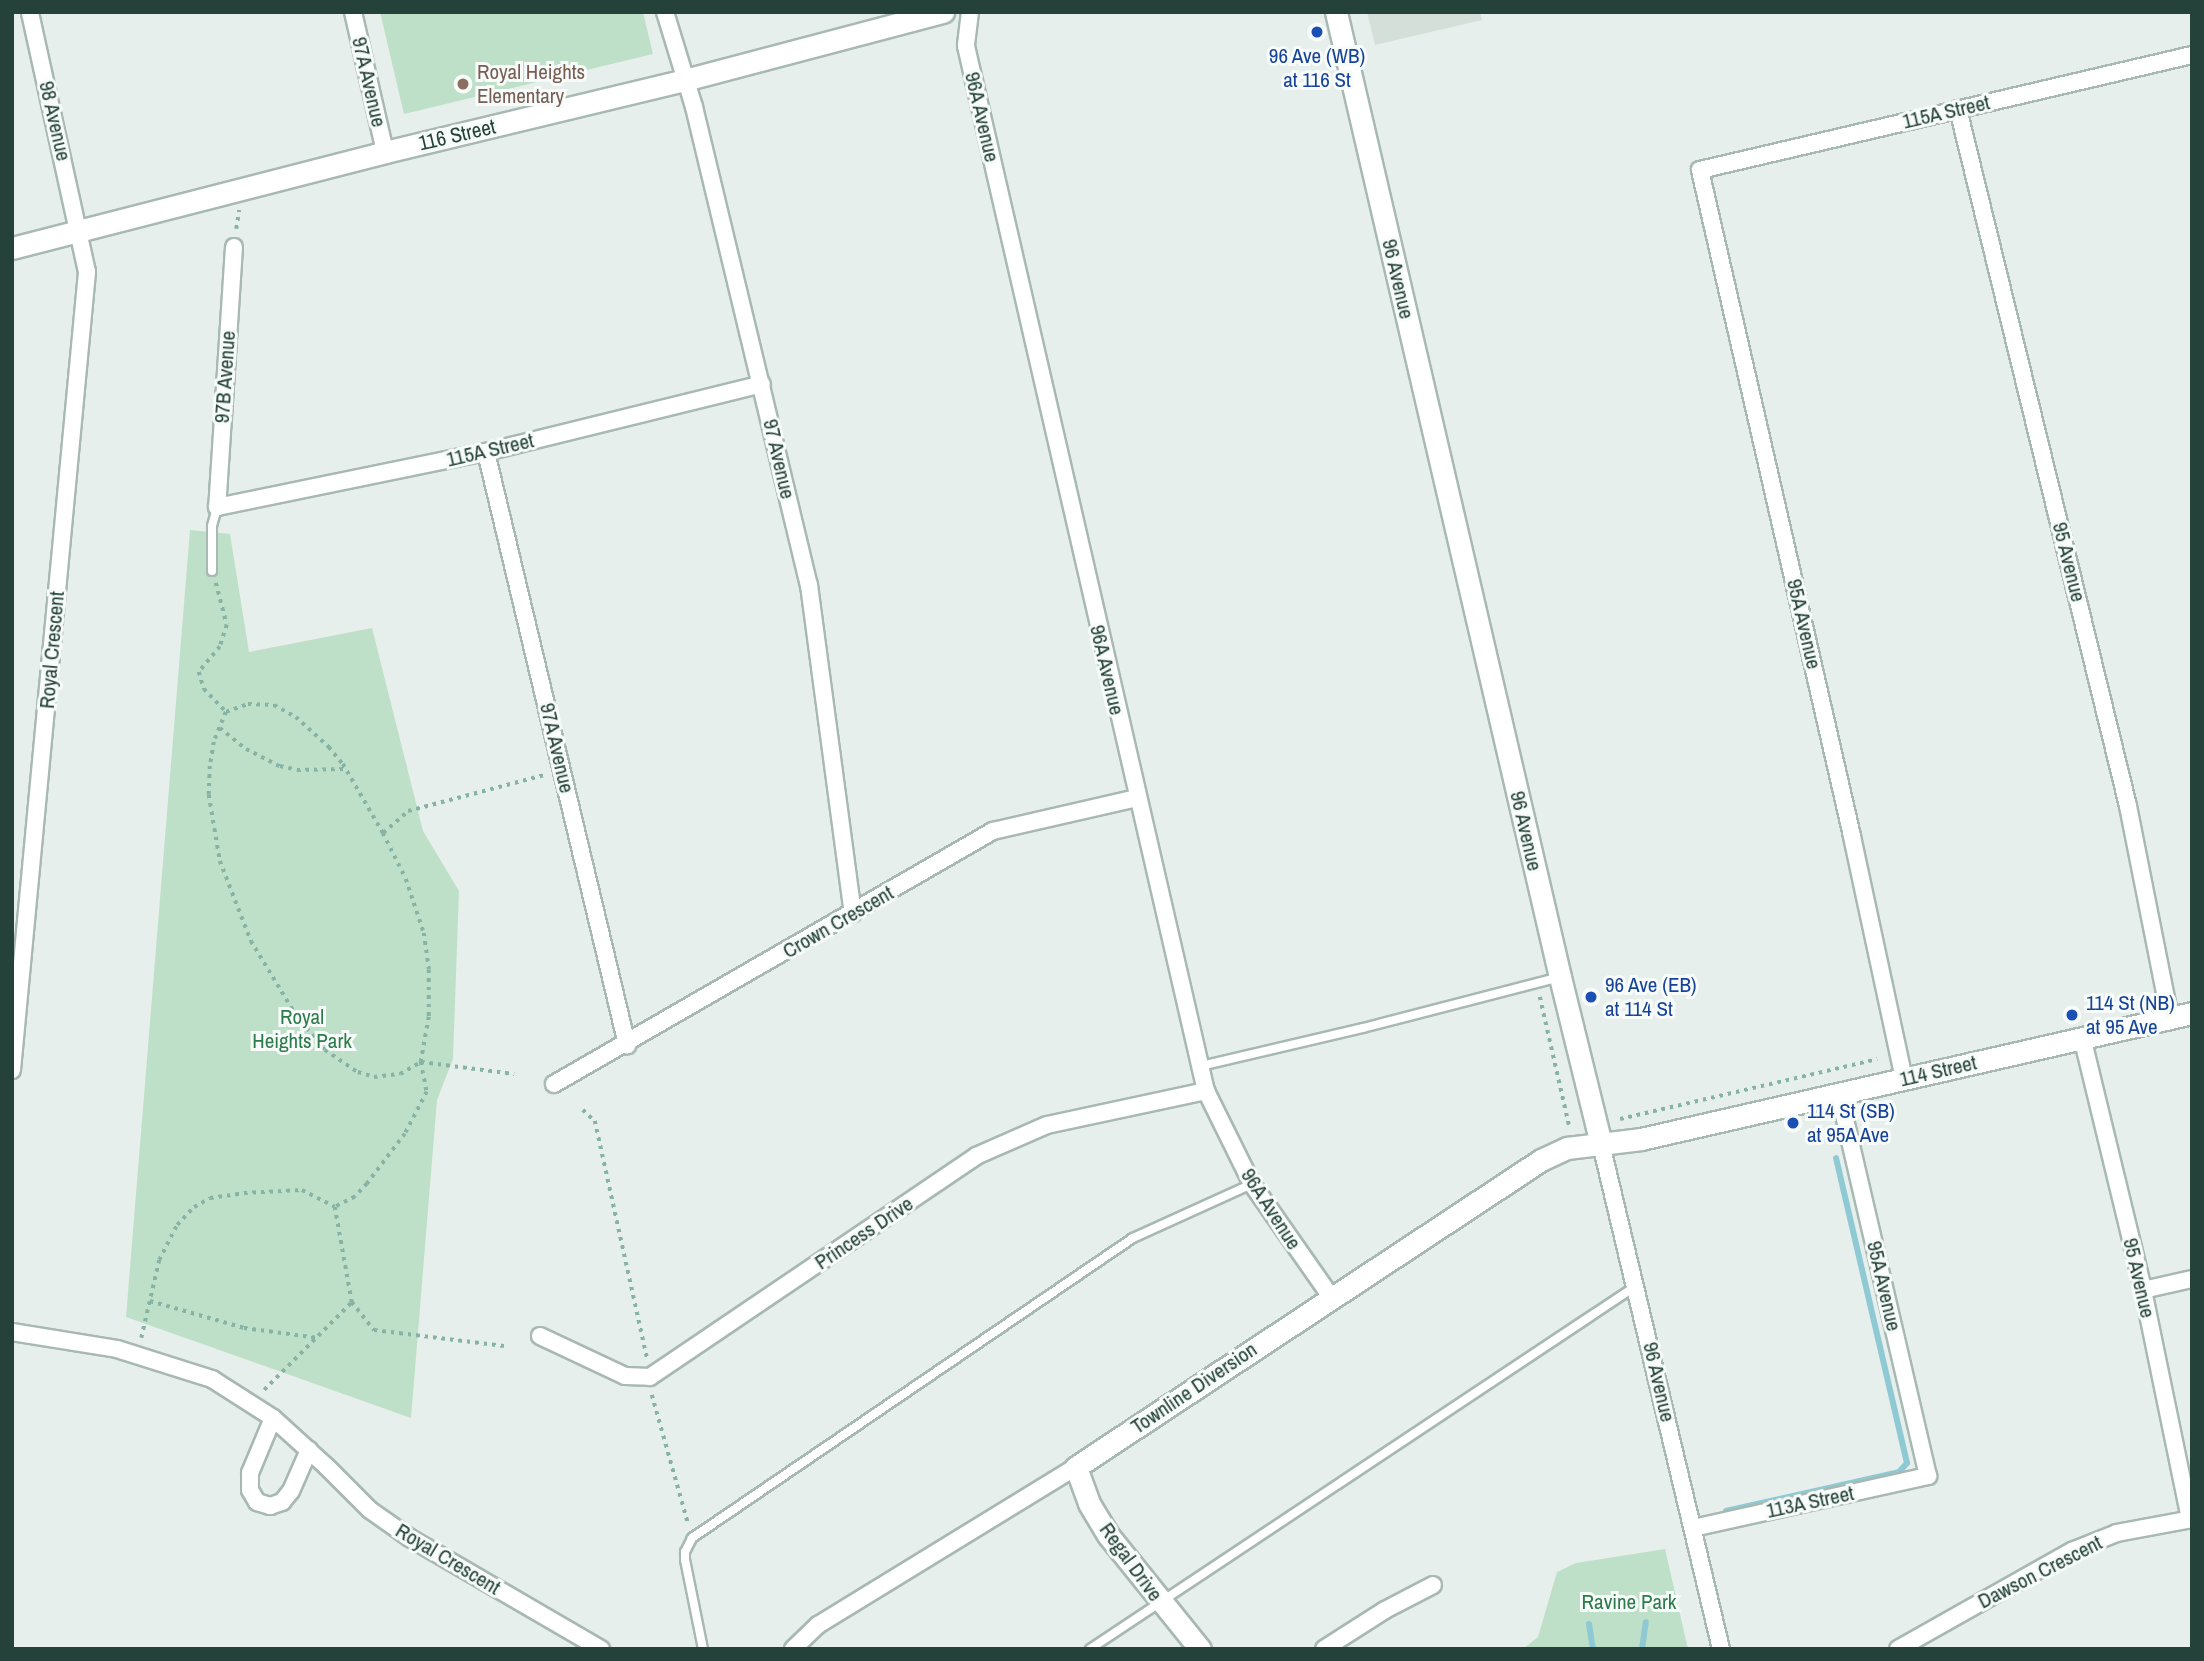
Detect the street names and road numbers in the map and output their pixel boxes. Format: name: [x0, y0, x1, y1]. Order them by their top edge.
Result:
street label: 97A Avenue: [346, 34, 392, 130]
street label: 96A Avenue: [959, 69, 1005, 165]
street label: 98 Avenue: [33, 78, 77, 164]
street label: 115A Street: [1899, 90, 1993, 134]
street label: 116 Street: [416, 114, 498, 156]
street label: 96 Avenue: [1376, 236, 1420, 322]
street label: 97B Avenue: [209, 329, 241, 425]
street label: 97 Avenue: [757, 416, 801, 502]
street label: 115A Street: [443, 428, 537, 472]
street label: 95 Avenue: [2047, 519, 2091, 605]
street label: 95A Avenue: [1781, 576, 1827, 672]
street label: Royal Crescent: [34, 590, 70, 710]
street label: 96A Avenue: [1084, 622, 1130, 718]
street label: 97A Avenue: [534, 700, 580, 796]
street label: 96 Avenue: [1504, 788, 1548, 874]
street label: Crown Crescent: [778, 880, 898, 964]
street label: 114 Street: [1897, 1050, 1979, 1092]
street label: 96A Avenue: [1235, 1163, 1307, 1255]
street label: Princess Drive: [810, 1191, 918, 1275]
street label: 95 Avenue: [2117, 1235, 2161, 1321]
street label: 95A Avenue: [1861, 1238, 1907, 1334]
street label: Townline Diversion: [1126, 1337, 1262, 1439]
street label: 96 Avenue: [1637, 1339, 1681, 1425]
street label: 113A Street: [1764, 1480, 1856, 1524]
street label: Royal Crescent: [391, 1518, 505, 1600]
street label: Regal Drive: [1094, 1518, 1168, 1606]
street label: Dawson Crescent: [1974, 1530, 2106, 1614]

